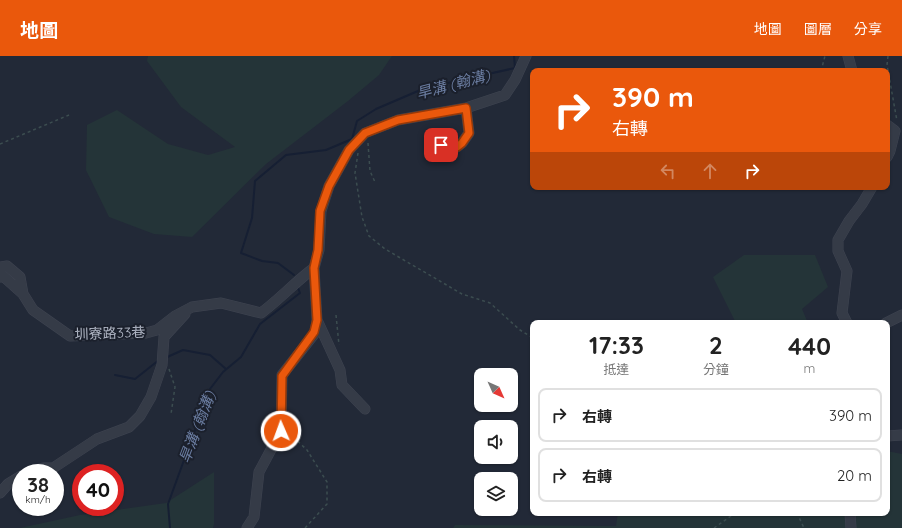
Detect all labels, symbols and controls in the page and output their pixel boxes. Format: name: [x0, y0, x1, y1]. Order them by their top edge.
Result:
text: 地圖: [20, 18, 58, 42]
text: 地圖: [754, 20, 782, 38]
text: 圖層: [804, 20, 832, 38]
text: 分享: [854, 20, 882, 38]
water label: 旱溝 (翰溝): [414, 65, 493, 103]
text: 390 m: [612, 79, 694, 114]
icon: right: [546, 84, 598, 136]
text: 右轉: [612, 117, 648, 140]
pin: [424, 128, 458, 162]
icon: arrive: [430, 134, 452, 156]
icon: left: [657, 160, 679, 182]
icon: ahead: [699, 160, 721, 182]
icon: right: [741, 160, 763, 182]
street label: 圳寮路33巷: [74, 323, 146, 343]
text: 17:33: [589, 330, 644, 360]
text: 2: [709, 330, 723, 360]
text: 440: [788, 331, 831, 361]
text: m: [804, 360, 815, 376]
text: 抵達: [603, 361, 629, 377]
text: 分鐘: [703, 361, 729, 377]
north arrow: [474, 368, 518, 412]
map controls: [474, 368, 518, 516]
water label: 旱溝 (翰溝): [175, 387, 220, 466]
icon: right: [548, 404, 570, 426]
text: 390 m: [829, 406, 872, 425]
text: 右轉: [582, 407, 612, 426]
position arrow: [260, 410, 302, 452]
button: sound: [474, 420, 518, 464]
speed limit sign: 40: [72, 464, 124, 516]
icon: right: [548, 464, 570, 486]
text: 20 m: [837, 466, 872, 485]
text: 右轉: [582, 467, 612, 486]
text: 38: [27, 472, 49, 497]
button: layers: [474, 472, 518, 516]
text: km/h: [25, 493, 51, 506]

